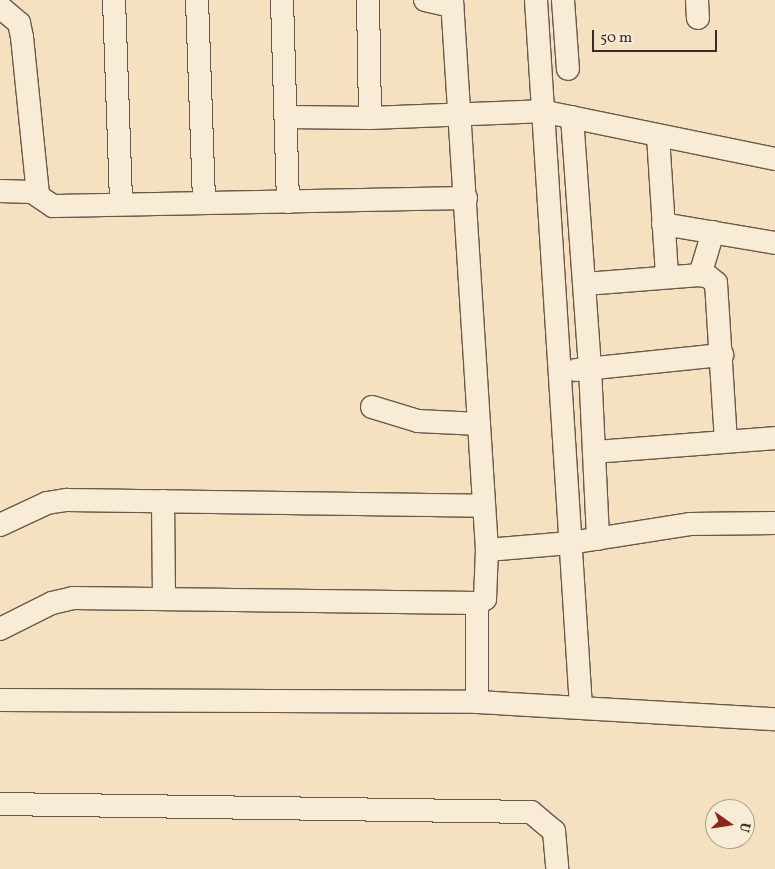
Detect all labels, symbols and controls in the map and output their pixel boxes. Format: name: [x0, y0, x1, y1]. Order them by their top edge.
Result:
scale bar: [595, 20, 720, 52]
text: 50 m: [600, 28, 632, 49]
north arrow: [705, 799, 755, 849]
text: U: [734, 820, 754, 834]

